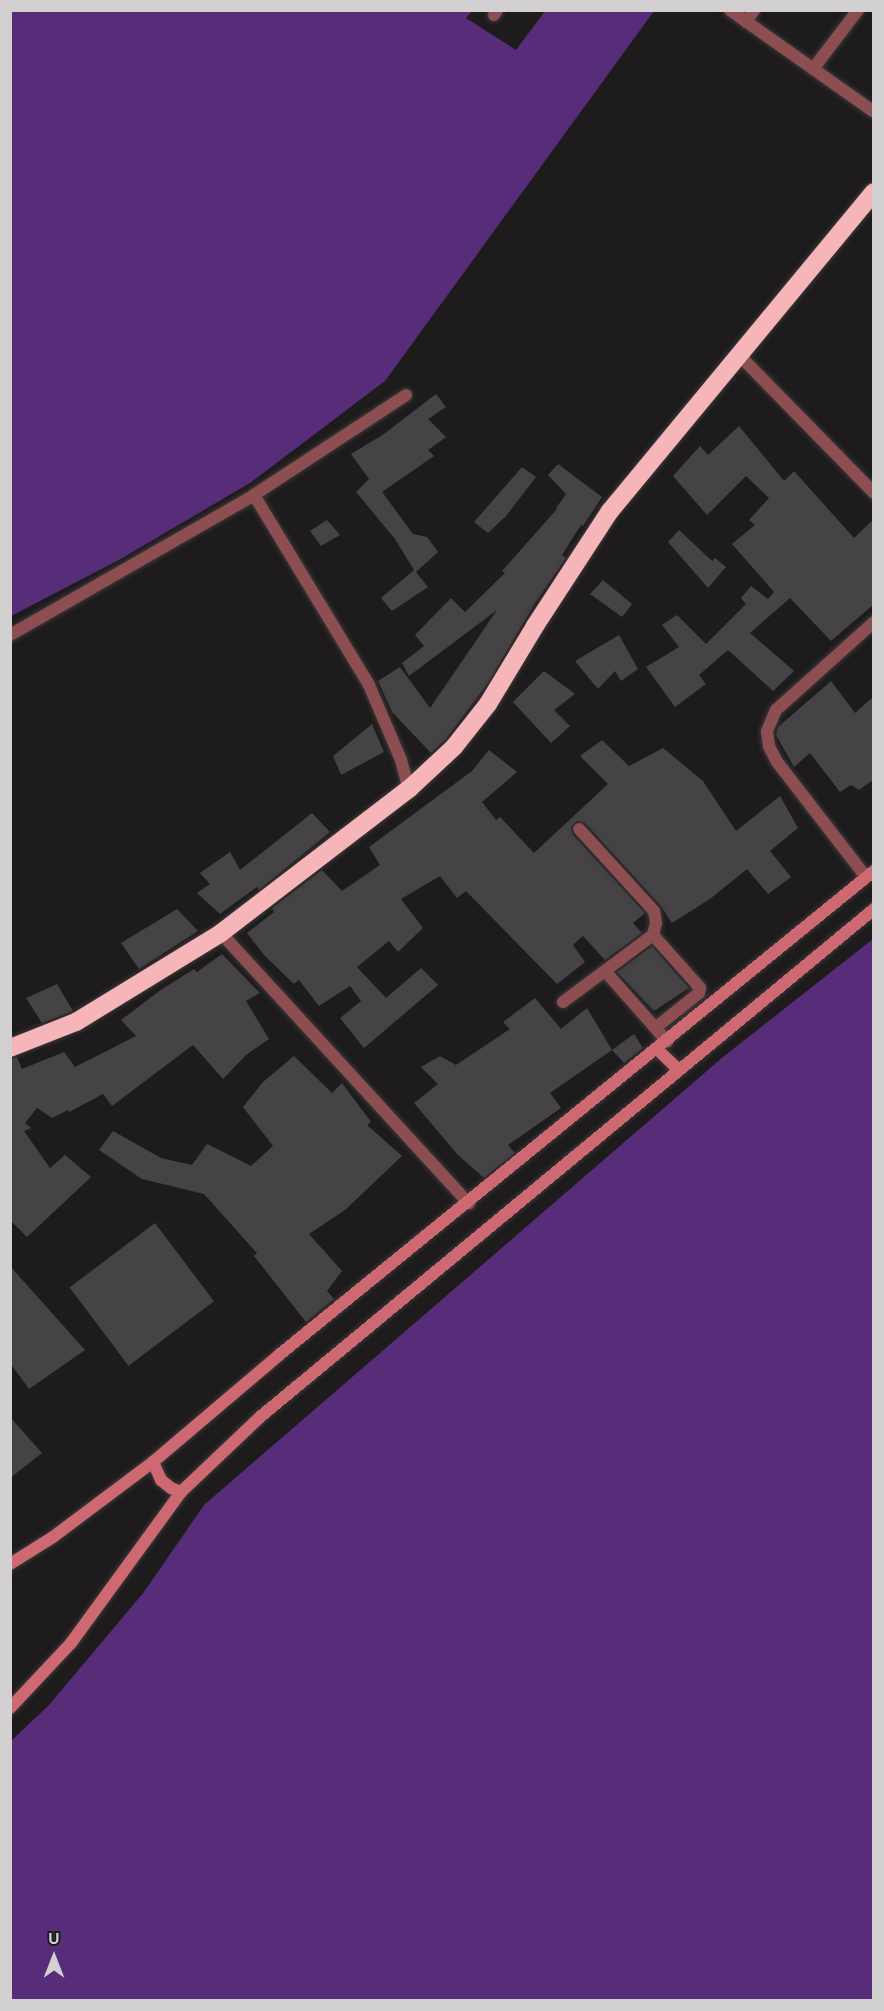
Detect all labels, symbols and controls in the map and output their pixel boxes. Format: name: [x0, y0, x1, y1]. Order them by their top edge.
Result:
north arrow: [24, 1927, 84, 1987]
text: U: [48, 1929, 60, 1948]

